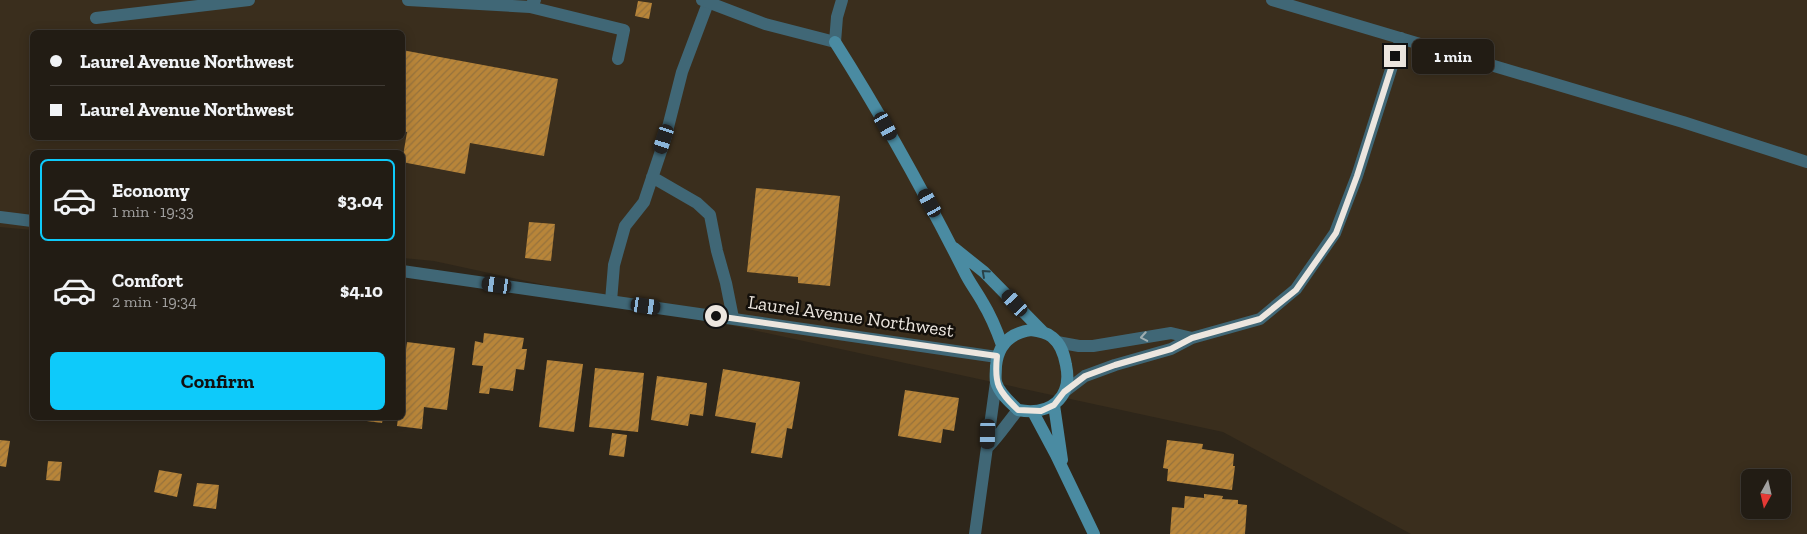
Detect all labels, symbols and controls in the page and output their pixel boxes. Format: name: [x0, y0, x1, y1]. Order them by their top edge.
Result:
callout: 1 min: [1412, 38, 1495, 74]
route end: [1384, 45, 1406, 67]
text: 1 min: [1434, 47, 1472, 66]
text: Laurel Avenue Northwest: [80, 50, 294, 73]
text: Laurel Avenue Northwest: [80, 98, 294, 121]
car: [872, 109, 899, 143]
car: [652, 122, 675, 156]
icon: car: [52, 178, 97, 223]
text: Economy: [112, 179, 190, 202]
car: [916, 186, 943, 220]
text: $3.04: [337, 189, 383, 212]
text: 1 min · 19:33: [112, 202, 194, 221]
icon: car: [52, 268, 97, 313]
text: Comfort: [112, 269, 183, 292]
one-way arrow: [981, 269, 990, 278]
car: [481, 275, 512, 295]
text: $4.10: [340, 279, 383, 302]
car: [999, 287, 1030, 319]
street label: Laurel Avenue Northwest: [747, 290, 955, 342]
text: 2 min · 19:34: [112, 292, 197, 311]
car: [630, 296, 661, 316]
route start: [705, 305, 727, 327]
one-way arrow: [1140, 332, 1148, 342]
button: Confirm: [50, 352, 385, 410]
car: [980, 419, 995, 449]
north arrow: [1741, 469, 1791, 519]
map controls: [1741, 469, 1791, 519]

